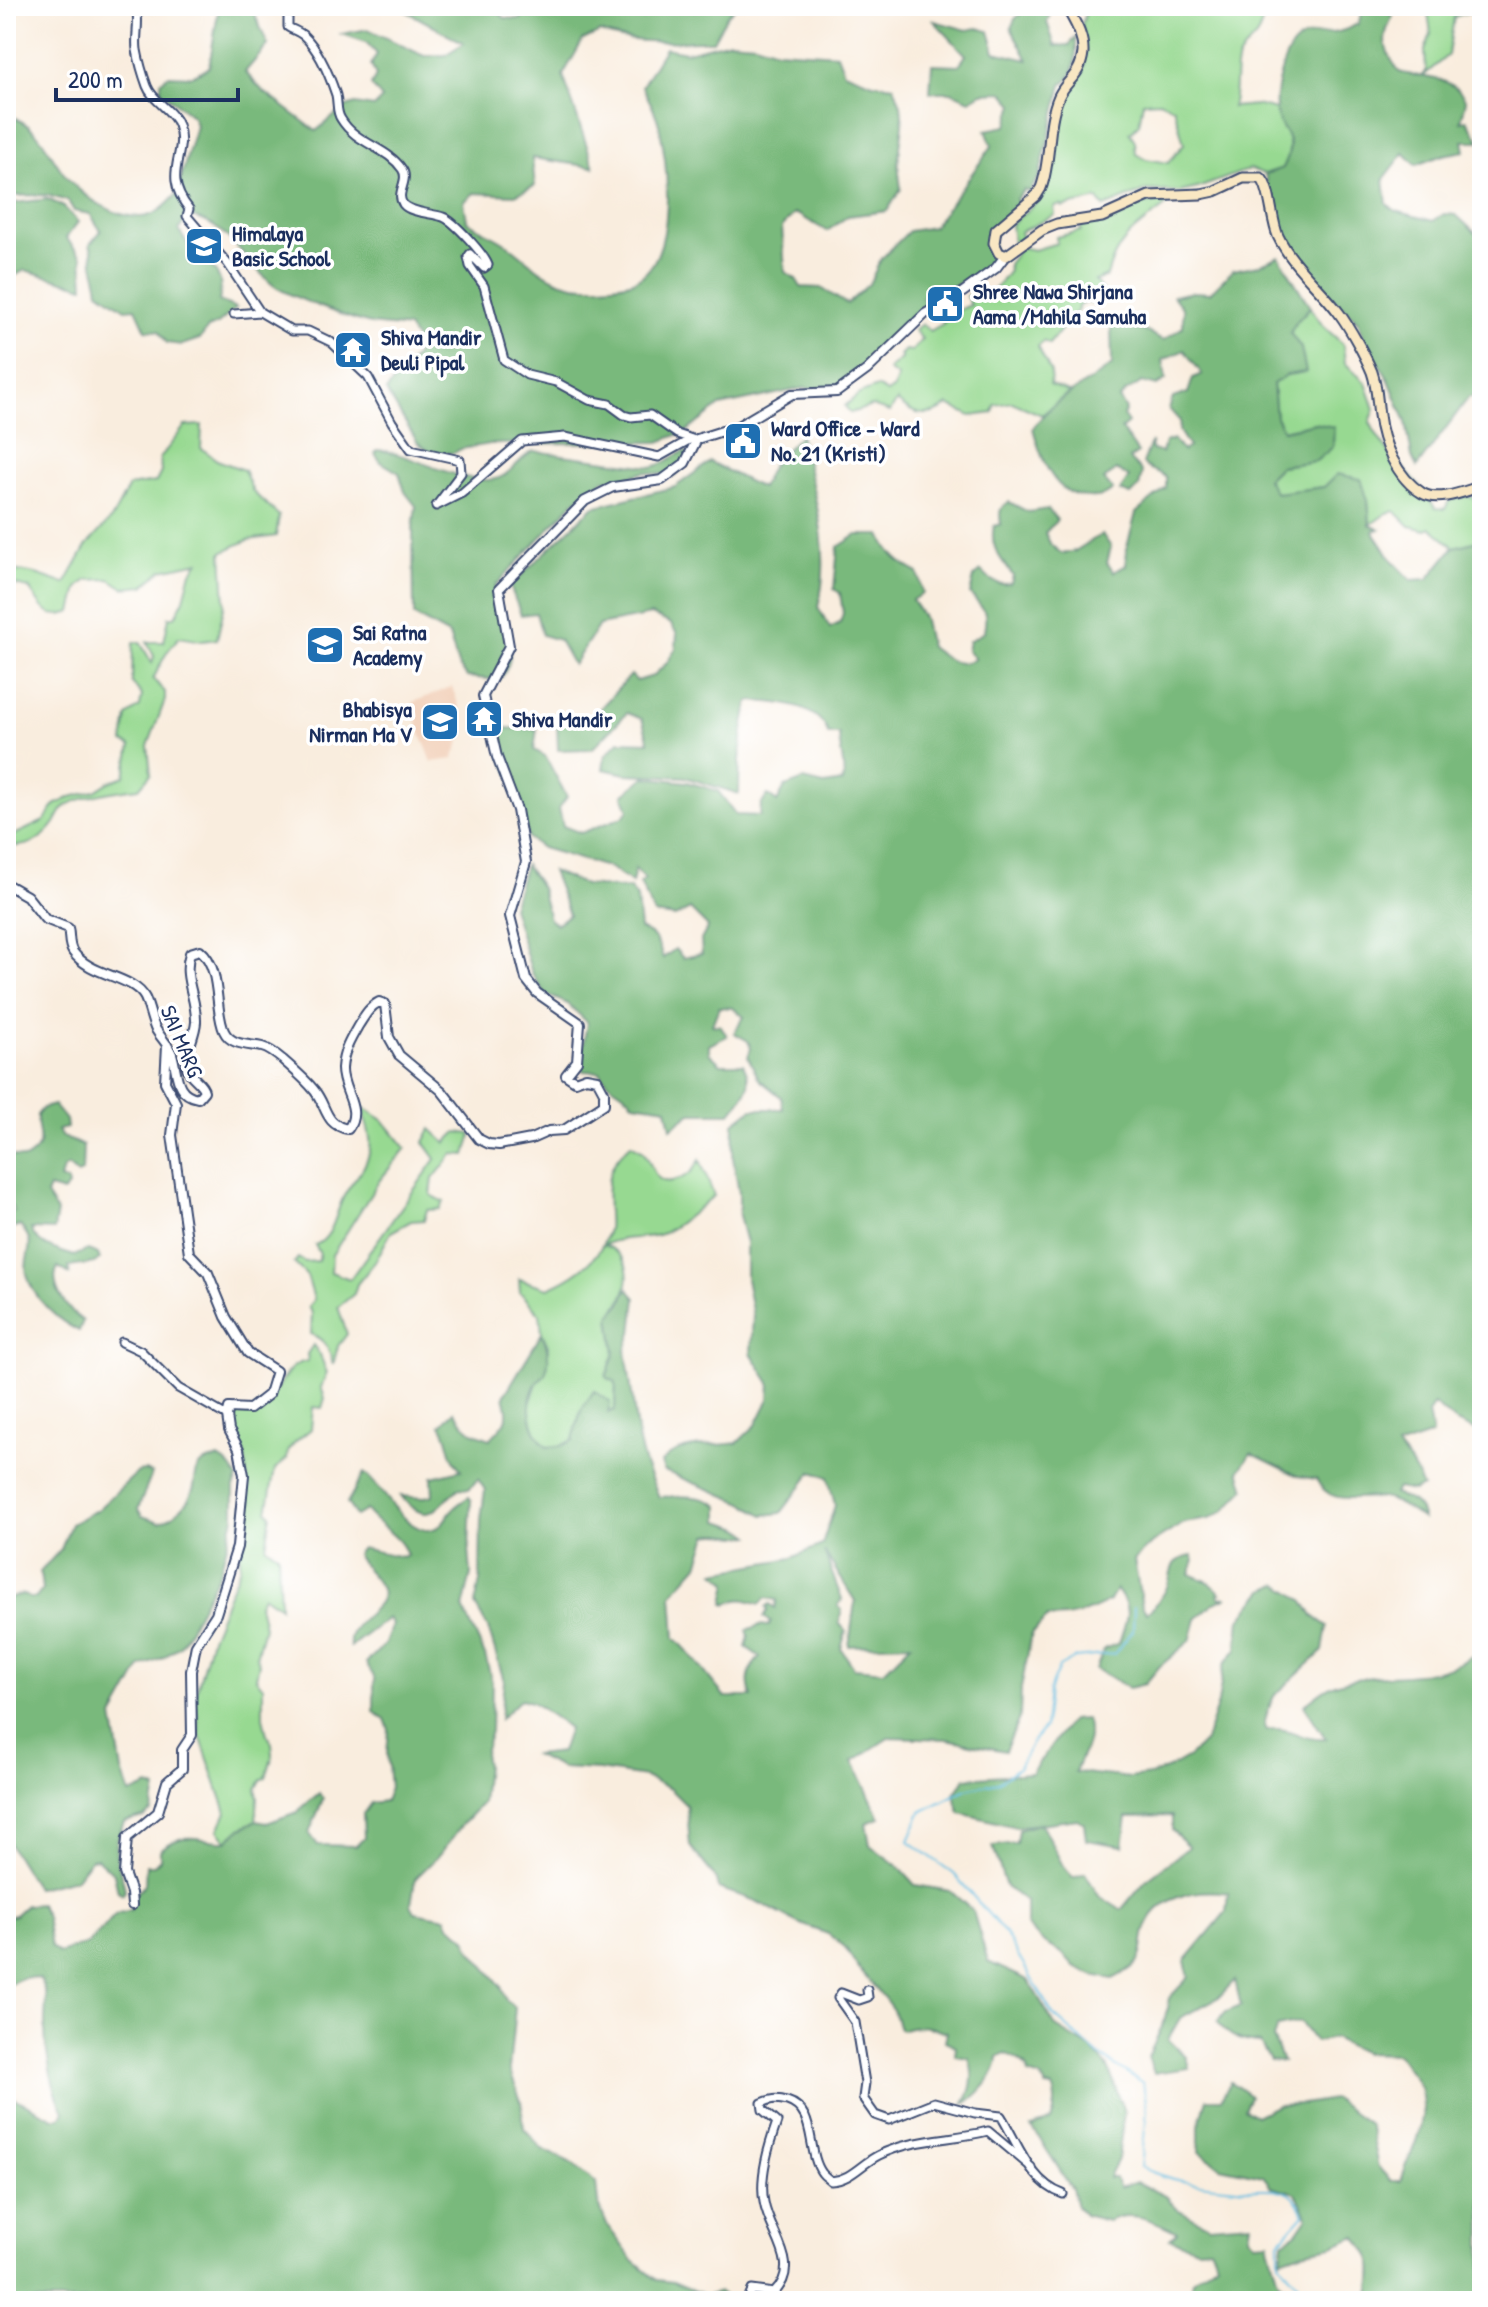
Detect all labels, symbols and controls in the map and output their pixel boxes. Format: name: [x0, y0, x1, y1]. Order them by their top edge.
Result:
scale bar: [56, 52, 238, 102]
text: 200 m: [68, 63, 123, 95]
place label: Himalaya Basic School: [232, 218, 331, 273]
school or university icon: Himalaya Basic School: [183, 225, 225, 267]
place label: Shree Nawa Shirjana Aama /Mahila Samuha: [973, 276, 1146, 331]
public building icon: Shree Nawa Shirjana Aama /Mahila Samuha: [924, 283, 966, 325]
place label: Shiva Mandir Deuli Pipal: [381, 322, 482, 378]
temple icon: Shiva Mandir Deuli Pipal: [332, 329, 374, 371]
place label: Ward Office - Ward No. 21 (Kristi): [771, 413, 920, 468]
public building icon: Ward Office - Ward No. 21 (Kristi): [722, 420, 764, 462]
place label: Sai Ratna Academy: [353, 617, 427, 673]
school or university icon: Sai Ratna Academy: [304, 624, 346, 666]
place label: Bhabisya Nirman Ma V: [309, 694, 413, 749]
temple icon: Shiva Mandir: [463, 698, 505, 740]
school or university icon: Bhabisya Nirman Ma V: [419, 701, 461, 743]
place label: Shiva Mandir: [512, 704, 613, 734]
street label: SAI MARG: [153, 1000, 211, 1082]

